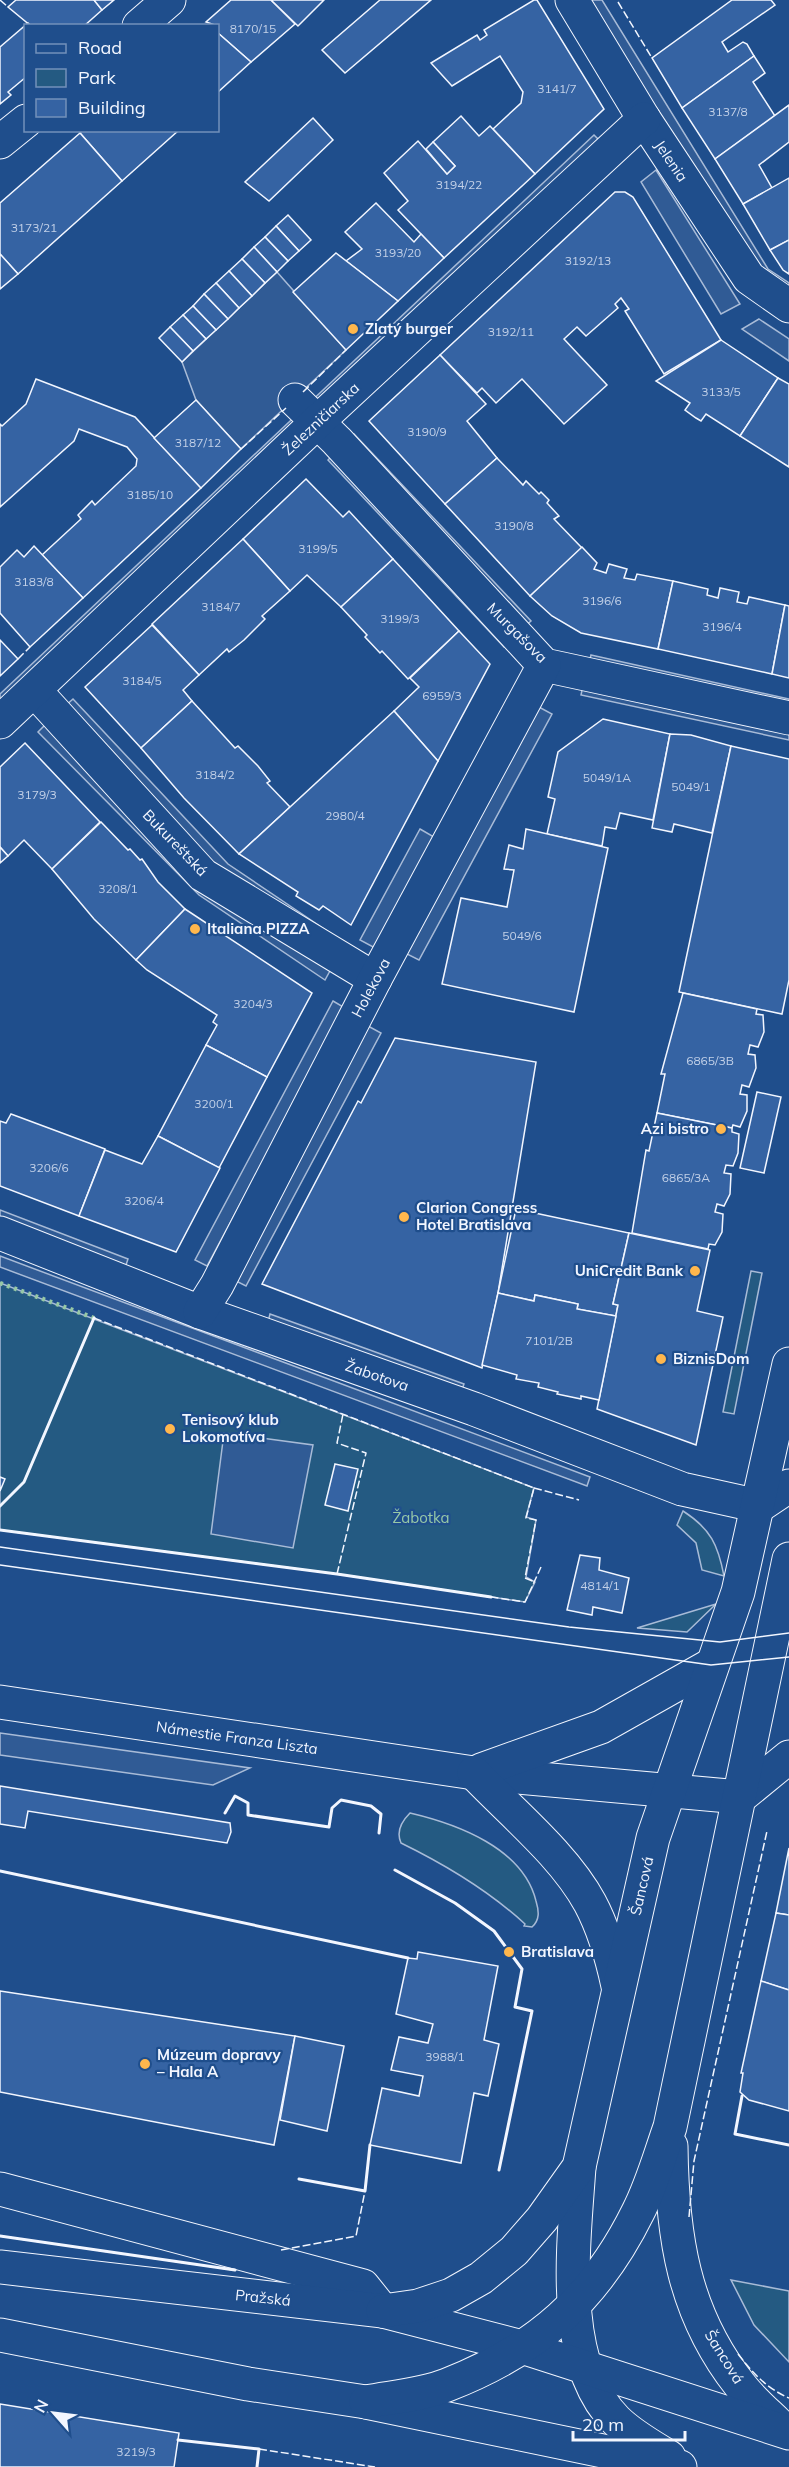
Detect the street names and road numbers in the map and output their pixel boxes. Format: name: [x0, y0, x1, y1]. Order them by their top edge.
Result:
street label: Jelenia: [651, 136, 692, 185]
street label: Železničiarska: [278, 378, 363, 459]
street label: Murgašova: [483, 598, 552, 667]
street label: Bukureštská: [139, 805, 212, 880]
street label: Holekova: [347, 955, 394, 1021]
street label: Žabotova: [343, 1356, 411, 1395]
street label: Námestie Franza Liszta: [155, 1717, 319, 1758]
street label: Šancová: [626, 1855, 658, 1917]
street label: Pražská: [234, 2285, 292, 2310]
street label: Šancová: [701, 2326, 748, 2387]

